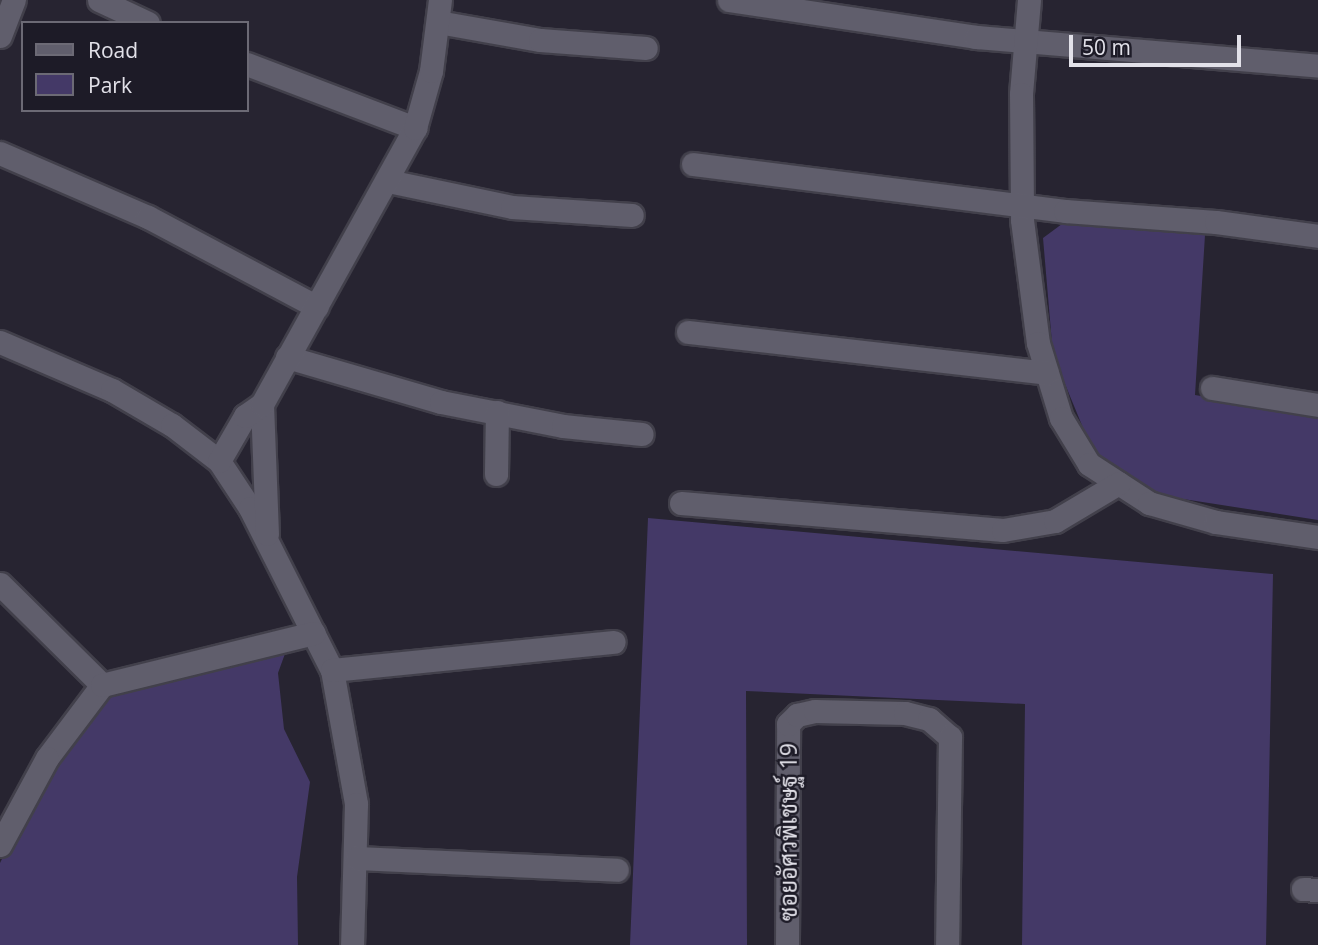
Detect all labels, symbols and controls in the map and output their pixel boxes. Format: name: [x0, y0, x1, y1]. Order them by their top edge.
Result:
legend: [21, 21, 248, 112]
scale bar: [1073, 21, 1244, 65]
text: 50 m: [1082, 33, 1131, 61]
text: Road: [88, 36, 138, 64]
text: Park: [88, 71, 132, 99]
street label: ซอยอัศวพิเชษฐ์ 19: [774, 743, 802, 921]

